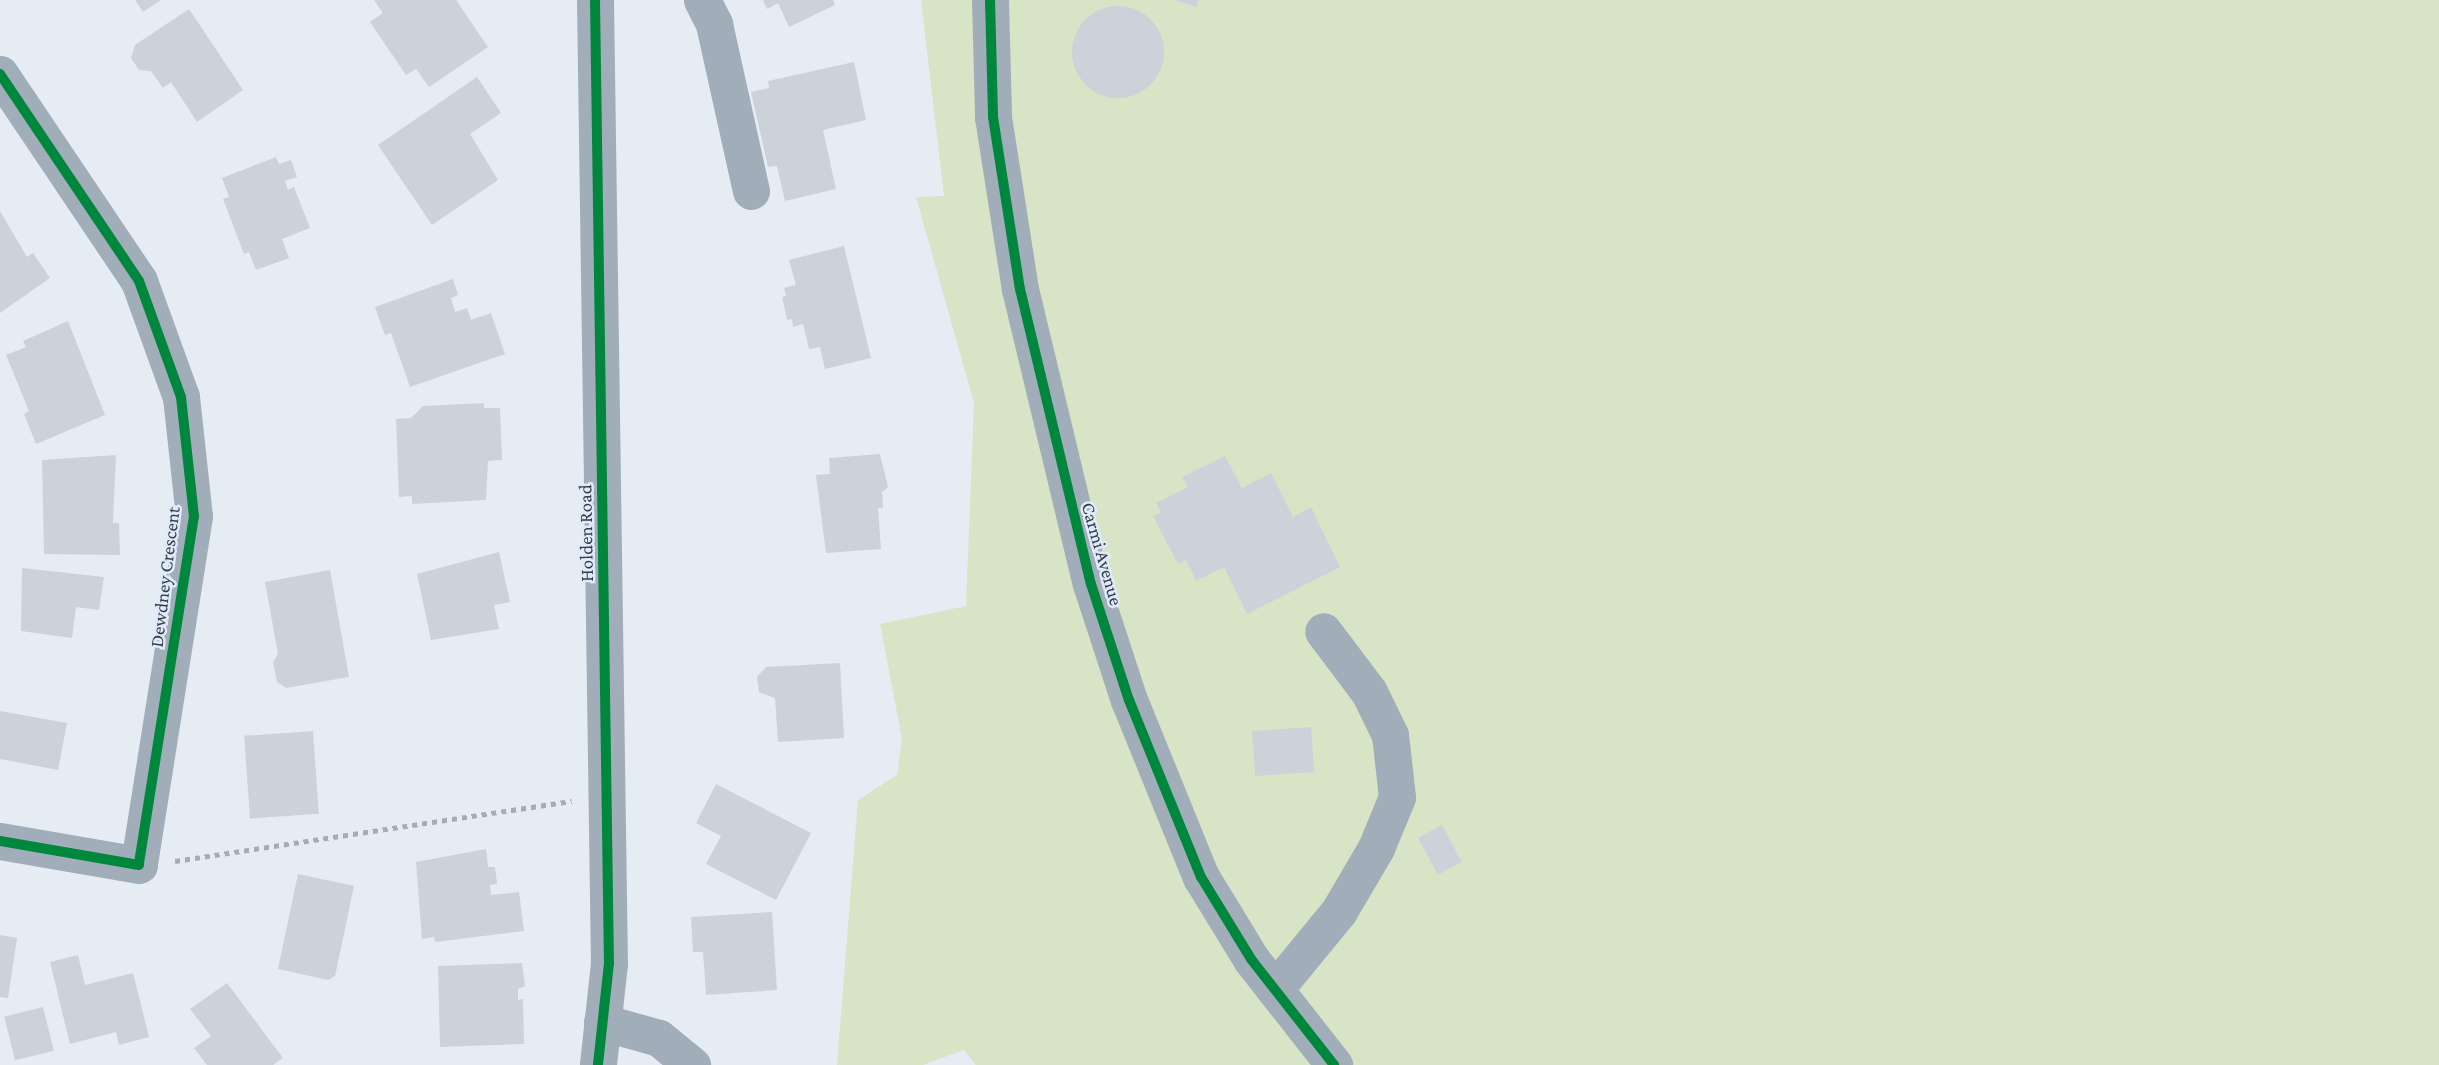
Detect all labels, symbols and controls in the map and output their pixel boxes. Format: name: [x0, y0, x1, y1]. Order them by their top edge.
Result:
street label: Holden Road: [574, 484, 598, 582]
street label: Carmi Avenue: [1076, 500, 1128, 608]
street label: Dewdney Crescent: [145, 505, 185, 649]

